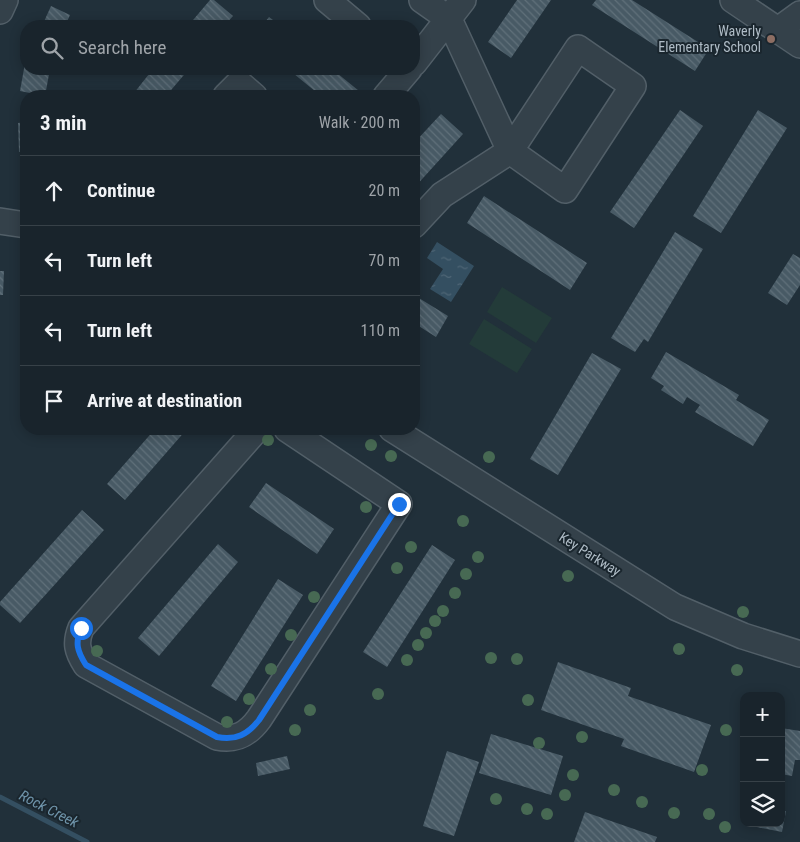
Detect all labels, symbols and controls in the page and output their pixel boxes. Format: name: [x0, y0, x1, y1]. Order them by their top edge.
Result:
search box: [20, 20, 420, 75]
place label: Waverly Elementary School: [658, 23, 761, 55]
marker: Waverly Elementary School: [765, 33, 777, 45]
icon: search: [38, 34, 66, 62]
text: Search here: [78, 36, 166, 59]
text: 3 min: [40, 111, 87, 135]
text: Walk · 200 m: [319, 113, 400, 132]
icon: ahead: [40, 177, 68, 205]
text: Continue: [87, 179, 155, 202]
text: 20 m: [368, 181, 400, 200]
icon: left: [40, 247, 68, 275]
text: Turn left: [87, 249, 152, 272]
text: 70 m: [368, 251, 400, 270]
icon: left: [40, 317, 68, 345]
text: Turn left: [87, 319, 152, 342]
text: 110 m: [361, 321, 400, 340]
icon: arrive: [40, 387, 68, 415]
text: Arrive at destination: [87, 389, 242, 412]
route end: [388, 493, 411, 516]
street label: Key Parkway: [556, 529, 624, 579]
route start: [70, 617, 93, 640]
map controls: [740, 692, 785, 827]
button: +: [740, 692, 785, 737]
button: −: [740, 737, 785, 782]
button: layers: [740, 782, 785, 827]
water label: Rock Creek: [16, 786, 82, 832]

